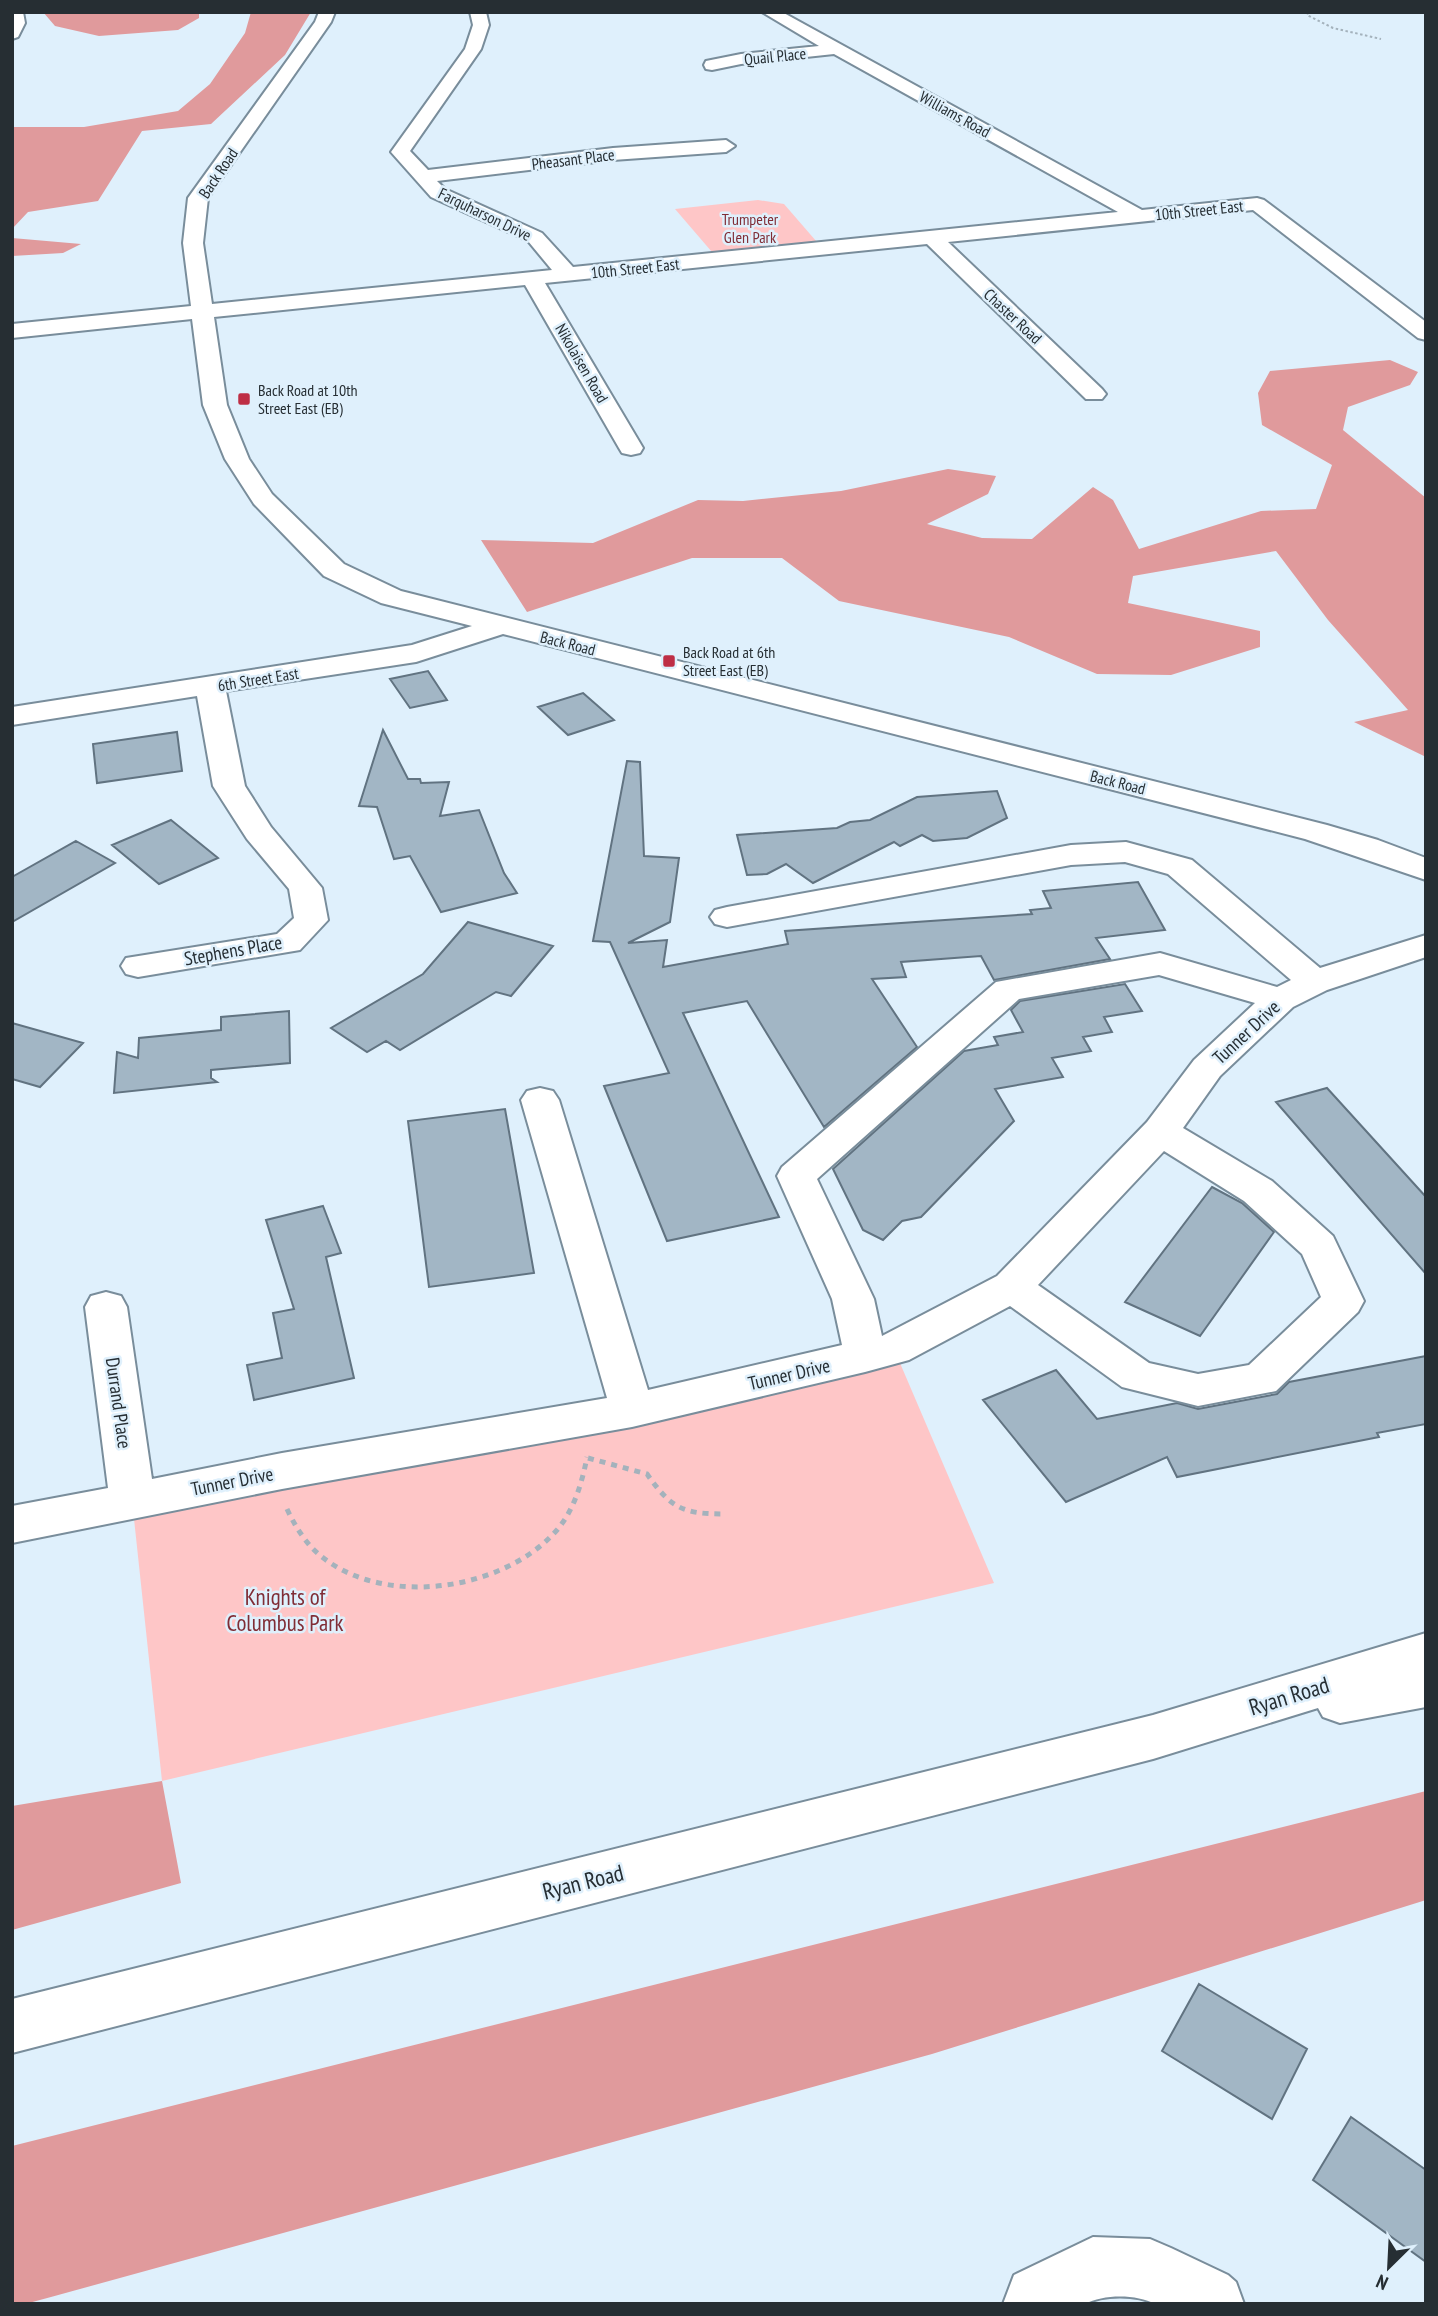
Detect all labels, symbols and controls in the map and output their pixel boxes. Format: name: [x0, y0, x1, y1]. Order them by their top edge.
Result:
street label: Quail Place: [743, 43, 807, 69]
street label: Williams Road: [916, 86, 994, 142]
street label: Back Road: [194, 144, 242, 202]
street label: Pheasant Place: [530, 144, 616, 174]
street label: Farquharson Drive: [435, 183, 535, 245]
street label: 10th Street East: [1154, 195, 1245, 225]
park label: Trumpeter Glen Park: [722, 209, 779, 247]
street label: 10th Street East: [590, 253, 681, 283]
street label: Chaster Road: [980, 284, 1046, 348]
street label: Nikolaisen Road: [551, 320, 613, 406]
place label: Back Road at 10th Street East (EB): [258, 380, 358, 418]
marker: Back Road at 10th Street East (EB): [236, 391, 252, 407]
street label: Back Road: [538, 627, 598, 660]
place label: Back Road at 6th Street East (EB): [683, 642, 775, 680]
marker: Back Road at 6th Street East (EB): [661, 653, 677, 669]
street label: 6th Street East: [216, 663, 300, 695]
street label: Back Road: [1088, 766, 1148, 799]
street label: Stephens Place: [182, 930, 284, 970]
street label: Tunner Drive: [1207, 995, 1285, 1069]
street label: Tunner Drive: [746, 1353, 832, 1395]
street label: Durrand Place: [101, 1356, 137, 1450]
street label: Tunner Drive: [189, 1461, 275, 1501]
park label: Knights of Columbus Park: [227, 1582, 344, 1637]
street label: Ryan Road: [1245, 1670, 1333, 1721]
street label: Ryan Road: [539, 1857, 626, 1906]
north arrow: [1354, 2232, 1424, 2302]
text: N: [1373, 2269, 1392, 2296]

